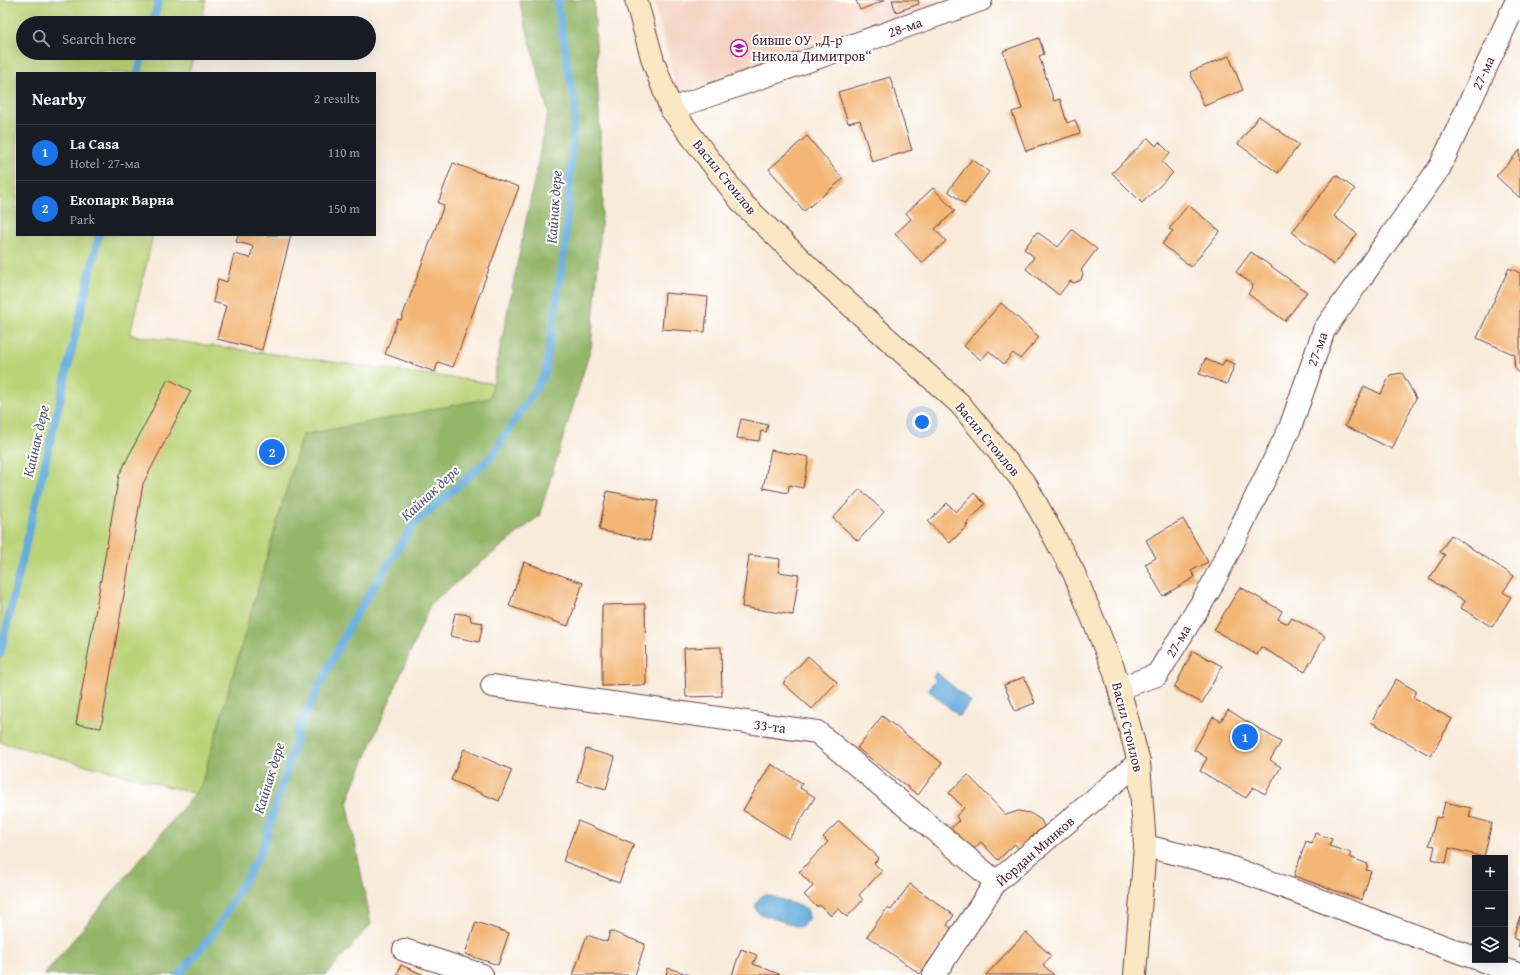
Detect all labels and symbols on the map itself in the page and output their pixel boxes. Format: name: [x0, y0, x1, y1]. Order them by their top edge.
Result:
street label: 28-ма: [885, 12, 925, 42]
place label: бивше ОУ „Д-р Никола Димитров“: [752, 30, 872, 66]
school or university icon: бивше ОУ „Д-р Никола Димитров“: [729, 38, 749, 58]
street label: 27-ма: [1467, 53, 1500, 93]
street label: Васил Стоилов: [688, 135, 762, 219]
water label: Кайнак дере: [540, 169, 567, 244]
street label: 27-ма: [1302, 329, 1332, 369]
street label: Васил Стоилов: [951, 398, 1025, 481]
water label: Кайнак дере: [17, 403, 54, 479]
your location: [912, 412, 932, 432]
pin: 2: [259, 437, 285, 467]
water label: Кайнак дере: [396, 460, 464, 525]
street label: 27-ма: [1160, 621, 1196, 661]
street label: Васил Стоилов: [1107, 680, 1149, 774]
street label: 33-та: [753, 714, 787, 738]
pin: 1: [1232, 722, 1258, 752]
water label: Кайнак дере: [248, 740, 289, 816]
street label: Йордан Минков: [991, 811, 1079, 891]

